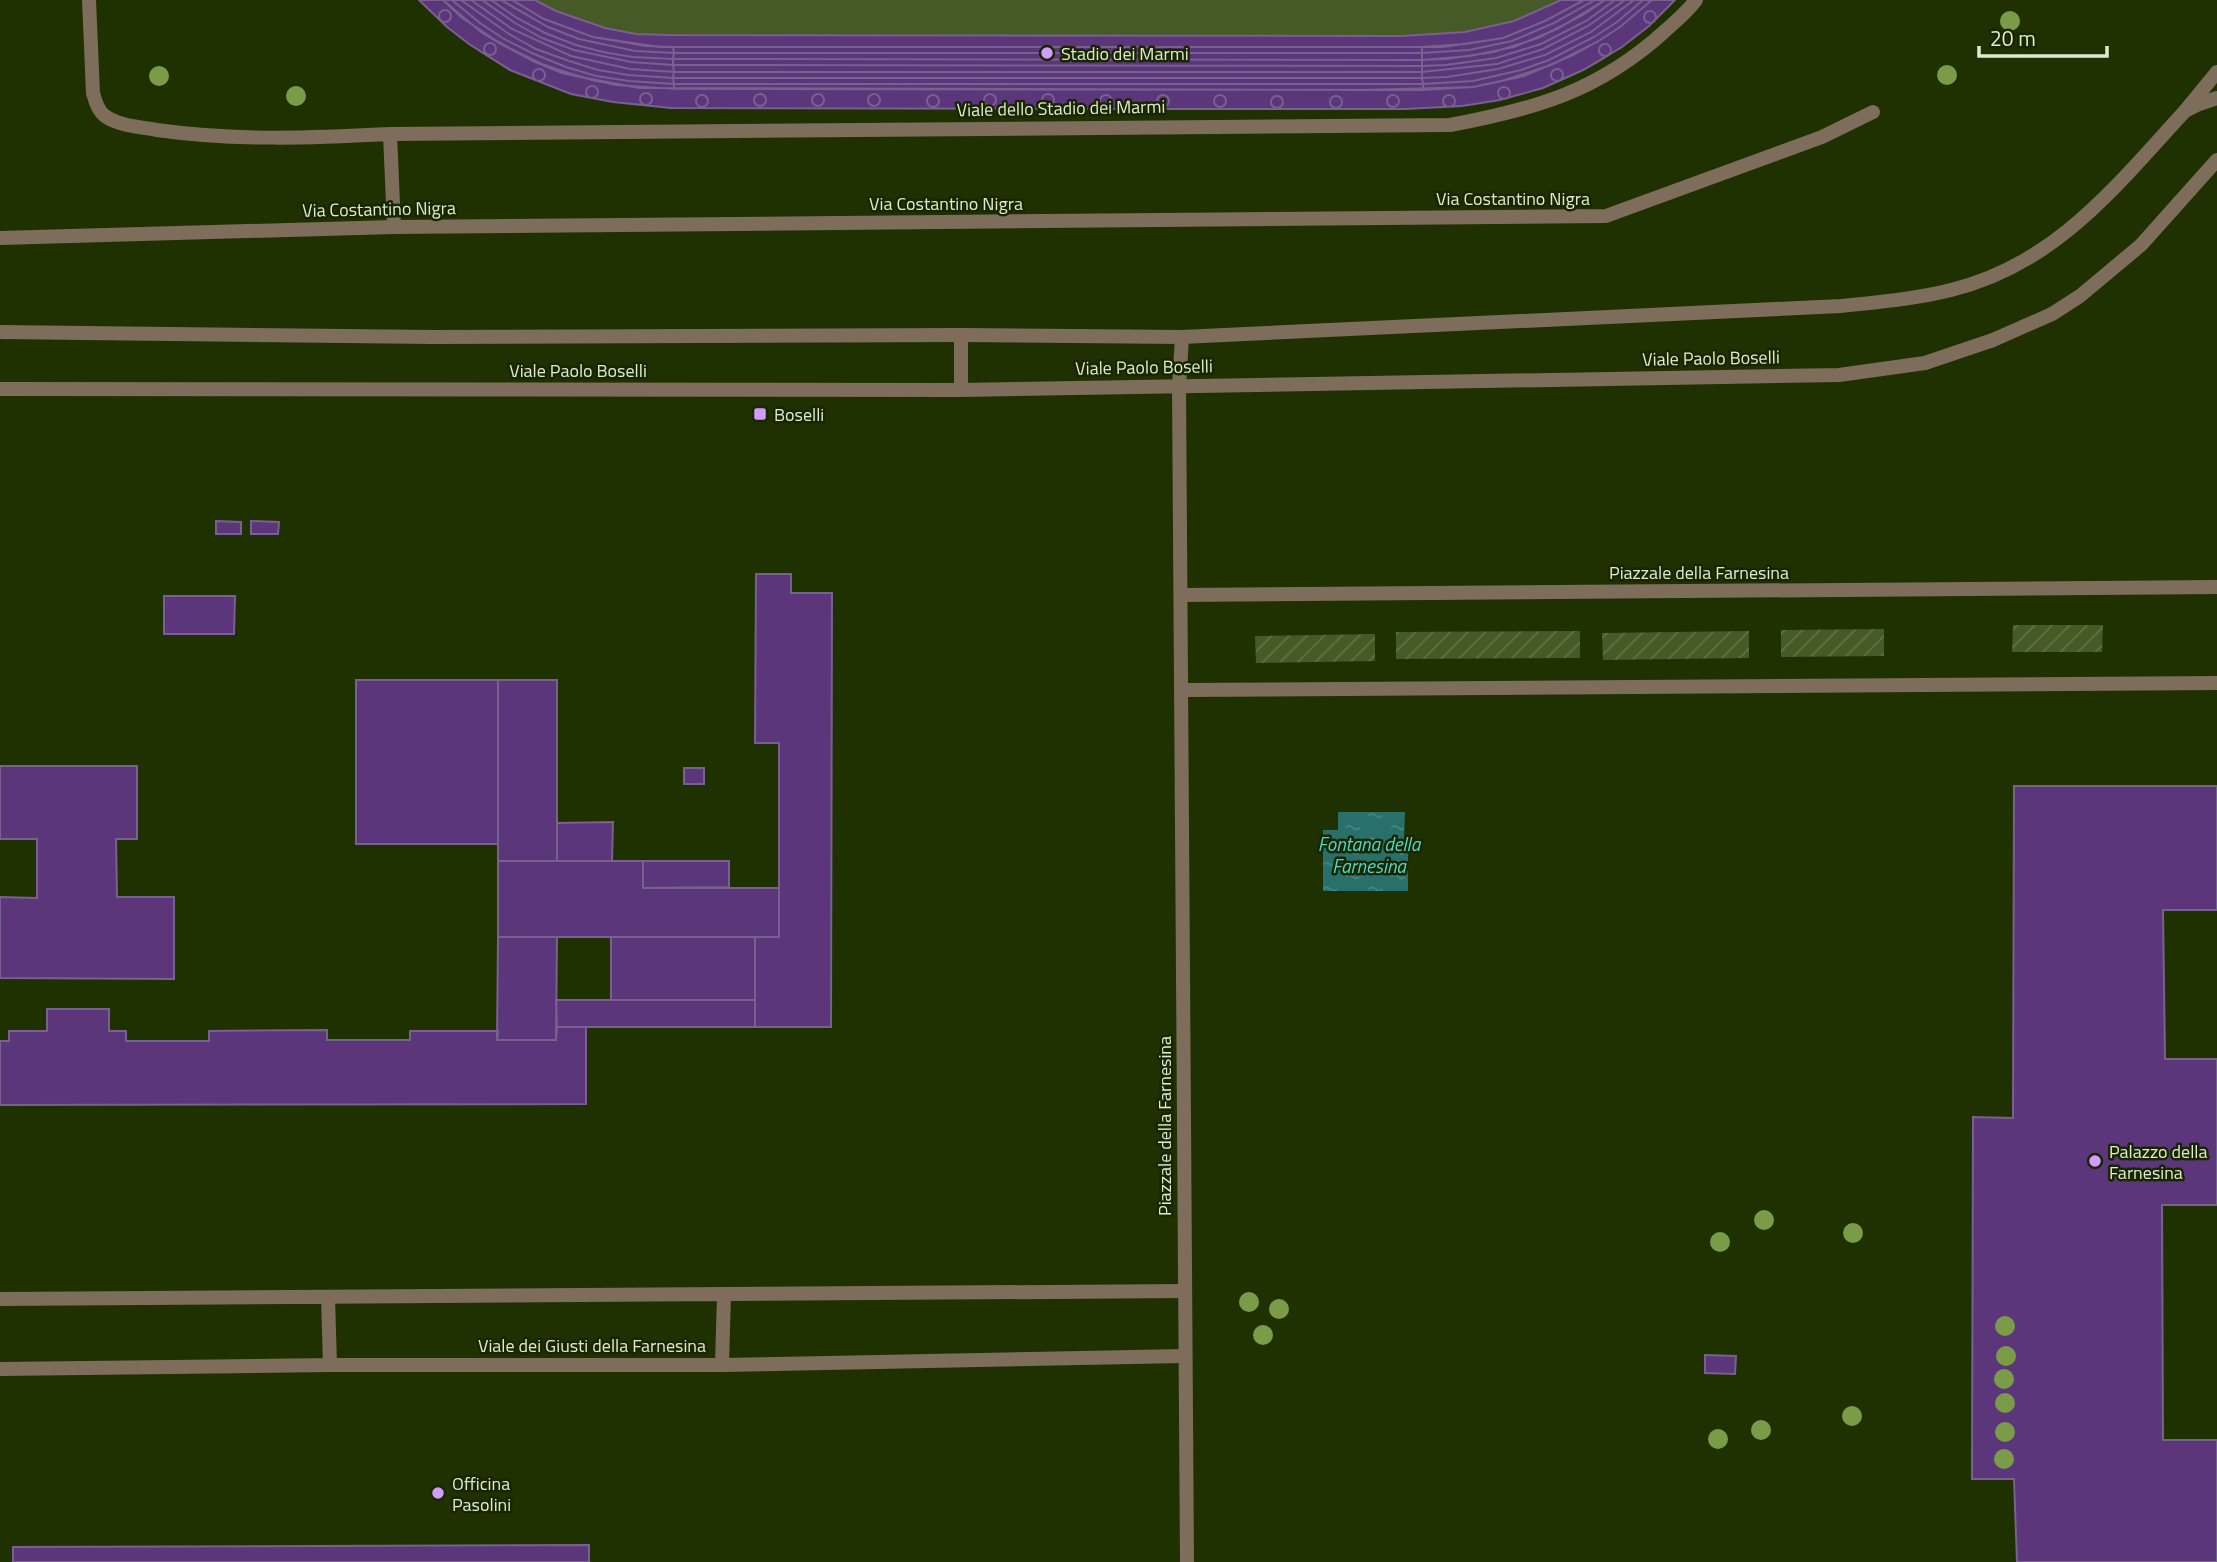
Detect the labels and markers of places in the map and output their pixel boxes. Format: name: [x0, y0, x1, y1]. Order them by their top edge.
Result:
place label: Stadio dei Marmi: [1061, 40, 1189, 67]
marker: Stadio dei Marmi: [1039, 45, 1055, 61]
place label: Boselli: [774, 401, 824, 428]
marker: Boselli: [752, 406, 768, 422]
place label: Palazzo della Farnesina: [2109, 1138, 2208, 1186]
marker: Palazzo della Farnesina: [2087, 1153, 2103, 1169]
place label: Officina Pasolini: [452, 1470, 511, 1518]
marker: Officina Pasolini: [430, 1485, 446, 1501]

